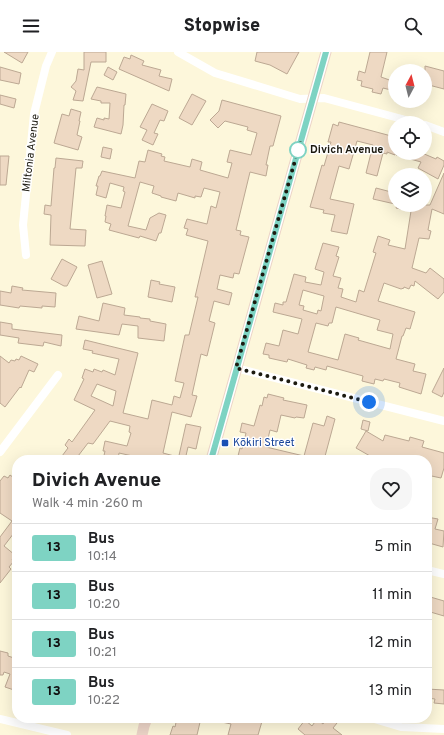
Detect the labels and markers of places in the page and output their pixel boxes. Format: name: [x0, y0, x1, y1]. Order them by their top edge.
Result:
marker: Divich Avenue: [289, 141, 307, 159]
place label: Divich Avenue: [310, 143, 383, 157]
place label: Kōkiri Street: [233, 436, 295, 450]
marker: Kōkiri Street: [220, 438, 230, 448]

